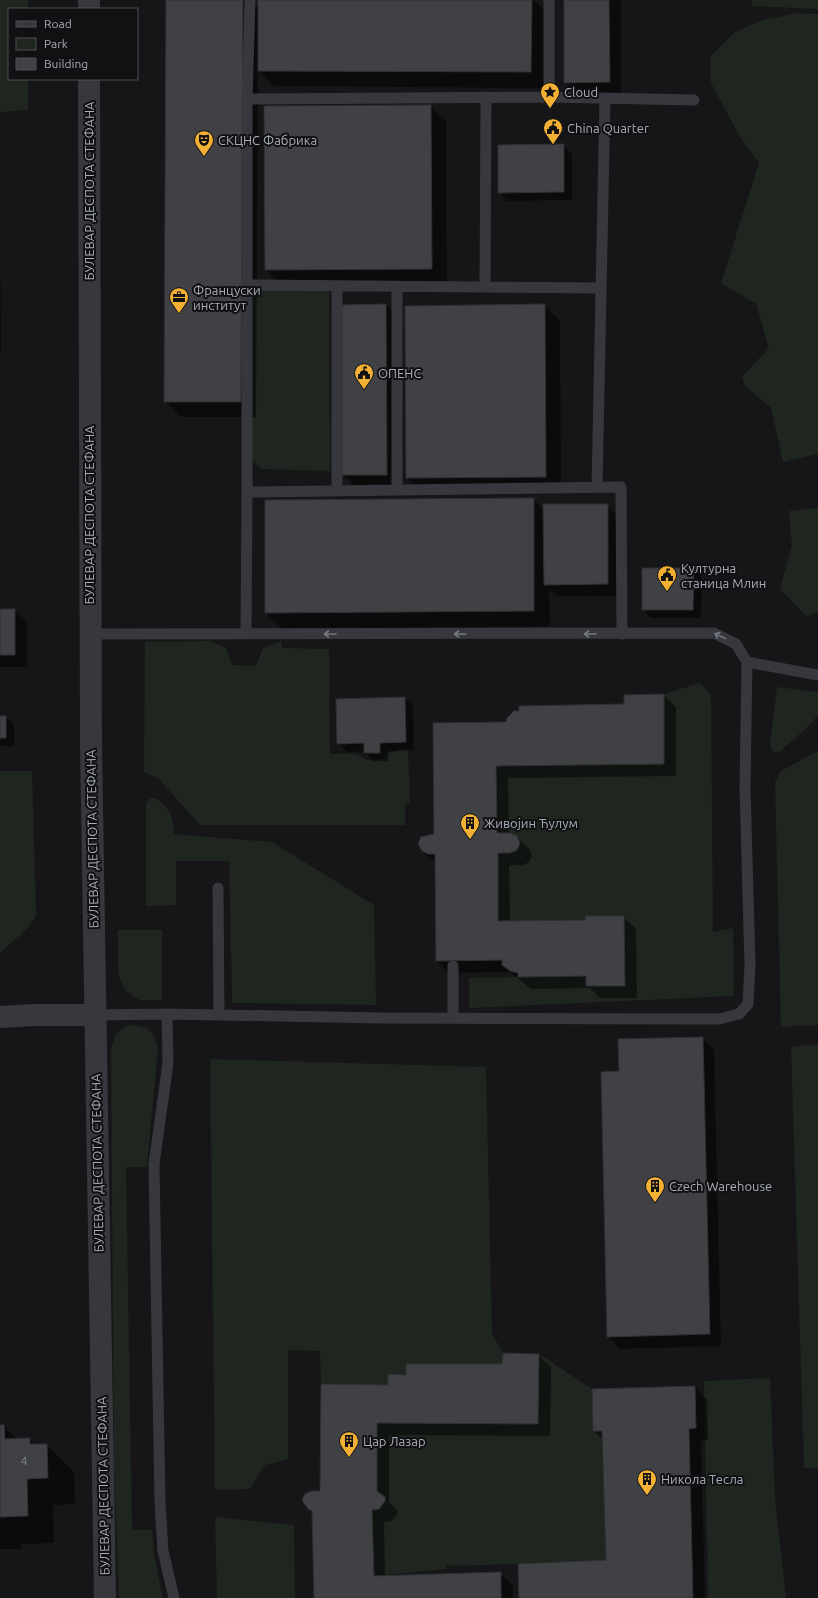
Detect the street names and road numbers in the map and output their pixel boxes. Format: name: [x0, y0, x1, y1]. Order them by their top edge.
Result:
street label: БУЛЕВАР ДЕСПОТА СТЕФАНА: [82, 101, 96, 280]
street label: БУЛЕВАР ДЕСПОТА СТЕФАНА: [82, 425, 96, 604]
street label: БУЛЕВАР ДЕСПОТА СТЕФАНА: [83, 749, 101, 929]
street label: БУЛЕВАР ДЕСПОТА СТЕФАНА: [88, 1073, 106, 1253]
street label: БУЛЕВАР ДЕСПОТА СТЕФАНА: [94, 1396, 112, 1576]

